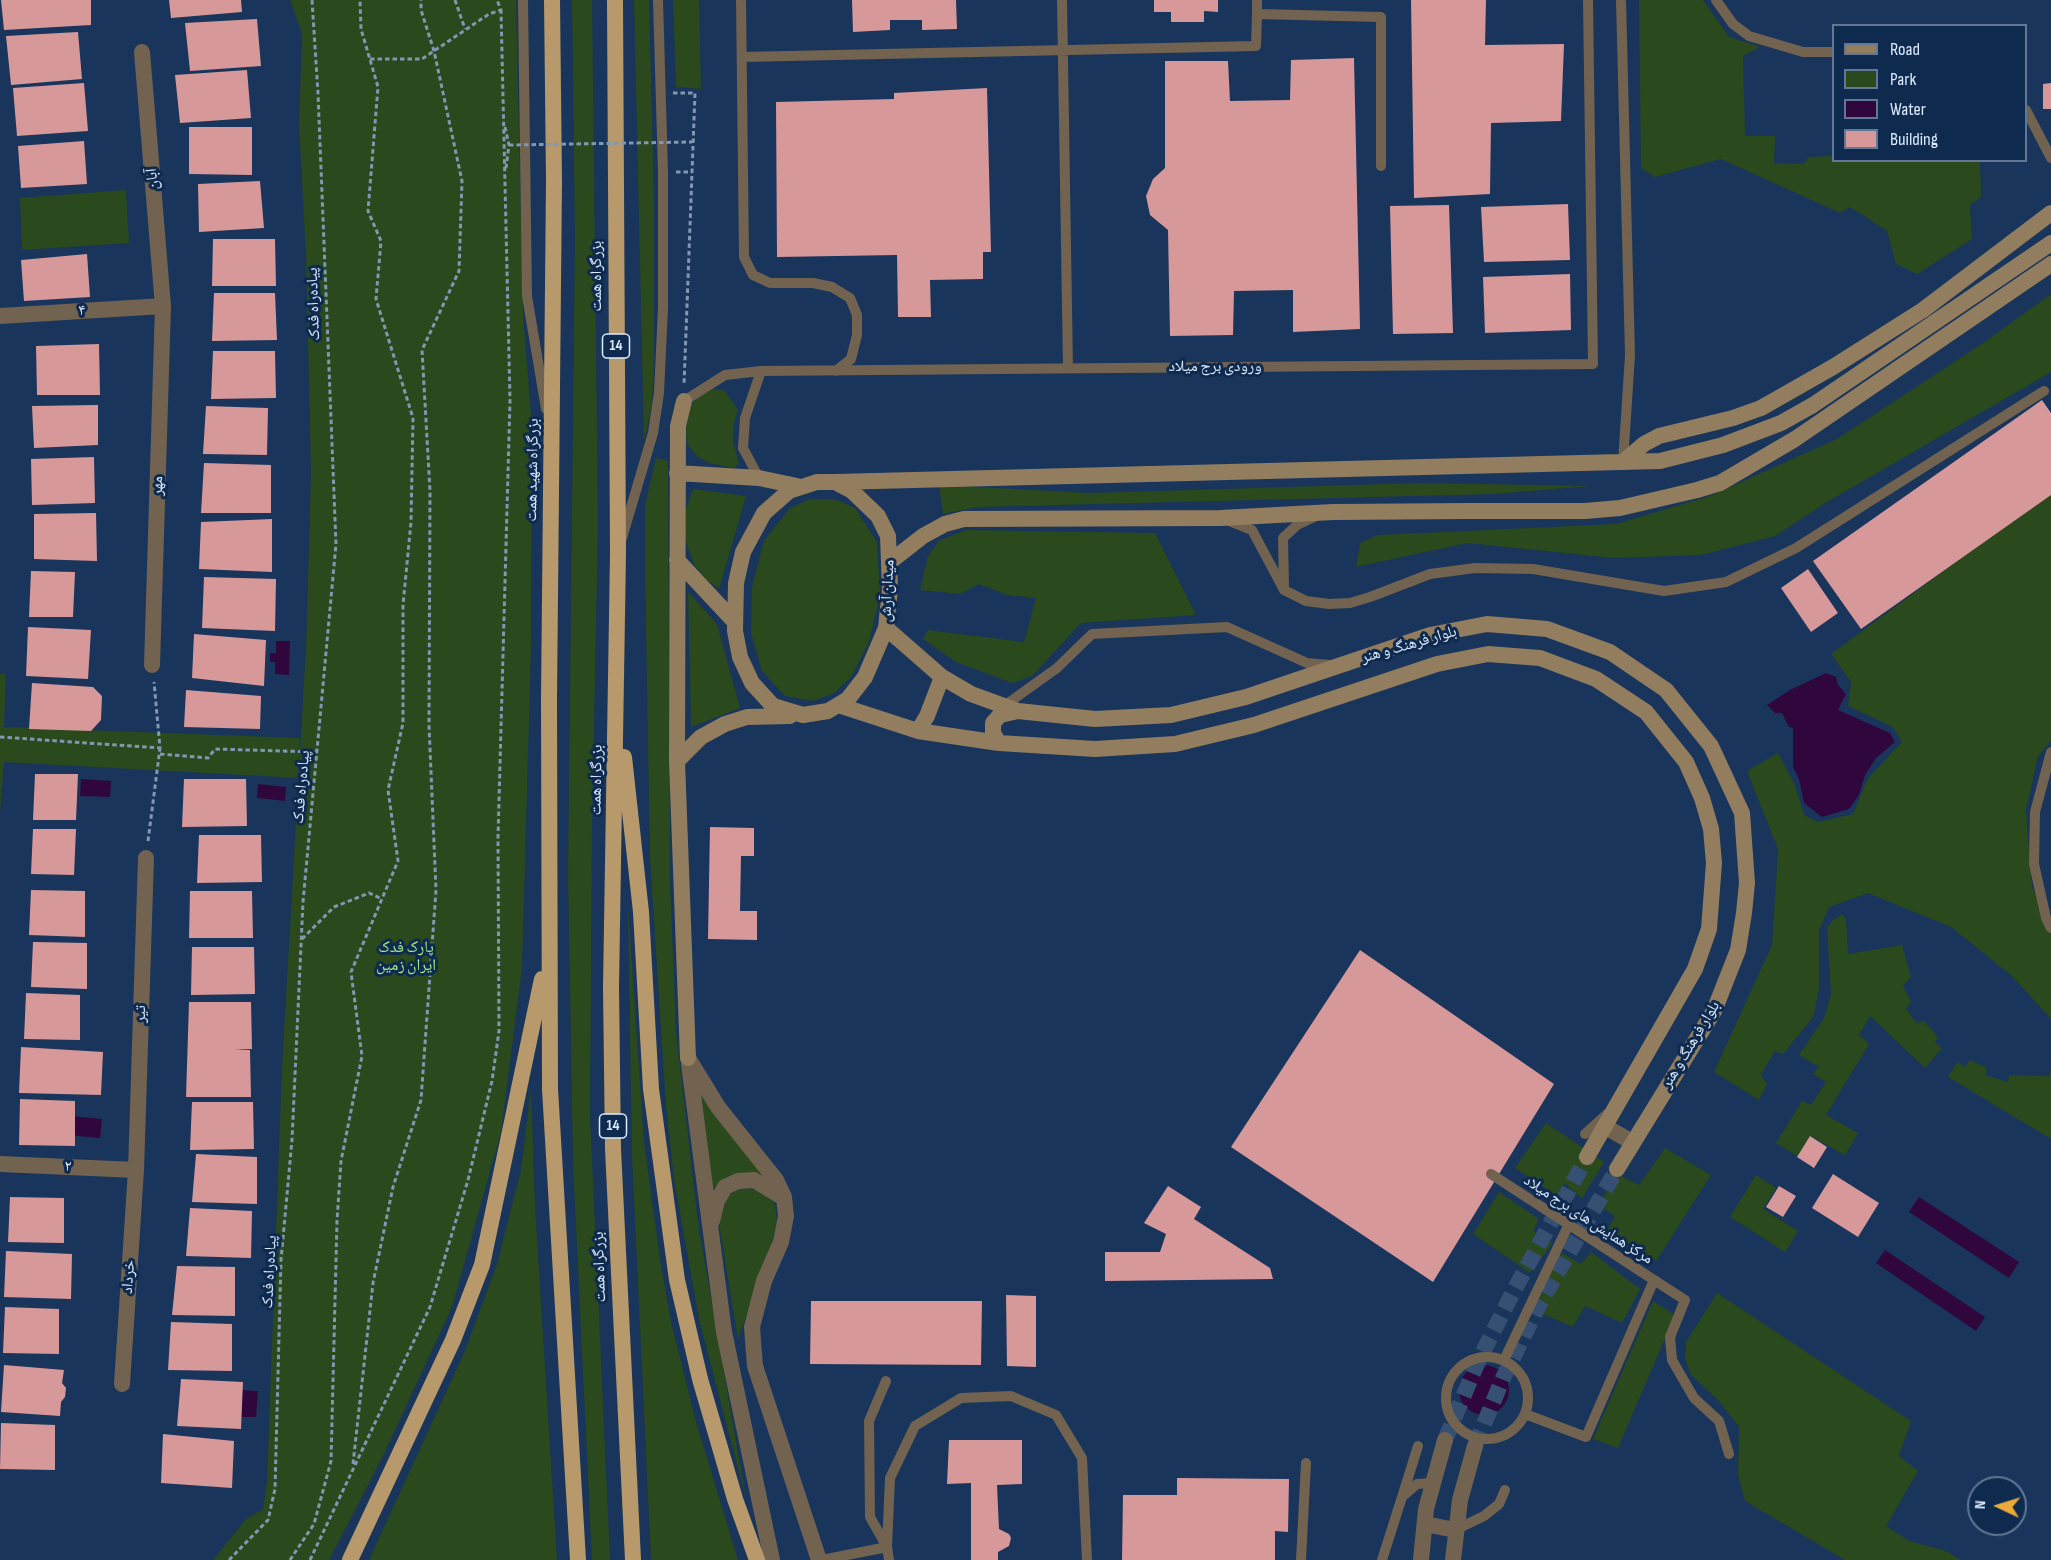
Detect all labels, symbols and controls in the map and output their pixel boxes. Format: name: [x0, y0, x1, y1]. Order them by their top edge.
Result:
legend: [1832, 24, 2027, 162]
text: Road: [1890, 39, 1920, 60]
text: Park: [1890, 69, 1916, 90]
text: Water: [1890, 99, 1926, 120]
text: Building: [1890, 129, 1938, 150]
street label: آبان: [142, 167, 164, 191]
street label: بزرگراه همت: [587, 241, 607, 311]
street label: پیاده‌راه فدک: [303, 267, 325, 341]
street label: ۴: [78, 301, 86, 321]
road number: 14: [602, 334, 630, 358]
street label: ورودی برج میلاد: [1168, 357, 1262, 377]
street label: بزرگراه شهید همت: [522, 418, 544, 522]
street label: مهر: [148, 476, 168, 496]
street label: میدان آرش: [877, 559, 899, 623]
street label: بلوار فرهنگ و هنر: [1359, 622, 1459, 668]
street label: بزرگراه همت: [587, 744, 607, 816]
street label: پیاده‌راه فدک: [289, 750, 315, 824]
park label: پارک فدک ایران زمین: [376, 938, 436, 976]
street label: بلوار فرهنگ و هنر: [1657, 998, 1725, 1092]
street label: تیر: [131, 1005, 151, 1023]
road number: 14: [600, 1114, 626, 1138]
street label: ۲: [64, 1157, 72, 1177]
street label: مرکز همایش های برج میلاد: [1520, 1171, 1656, 1269]
street label: بزرگراه همت: [589, 1231, 611, 1303]
street label: پیاده‌راه فدک: [258, 1235, 282, 1309]
street label: خرداد: [118, 1260, 140, 1294]
north arrow: [1967, 1476, 2027, 1536]
text: N: [1971, 1500, 1990, 1510]

